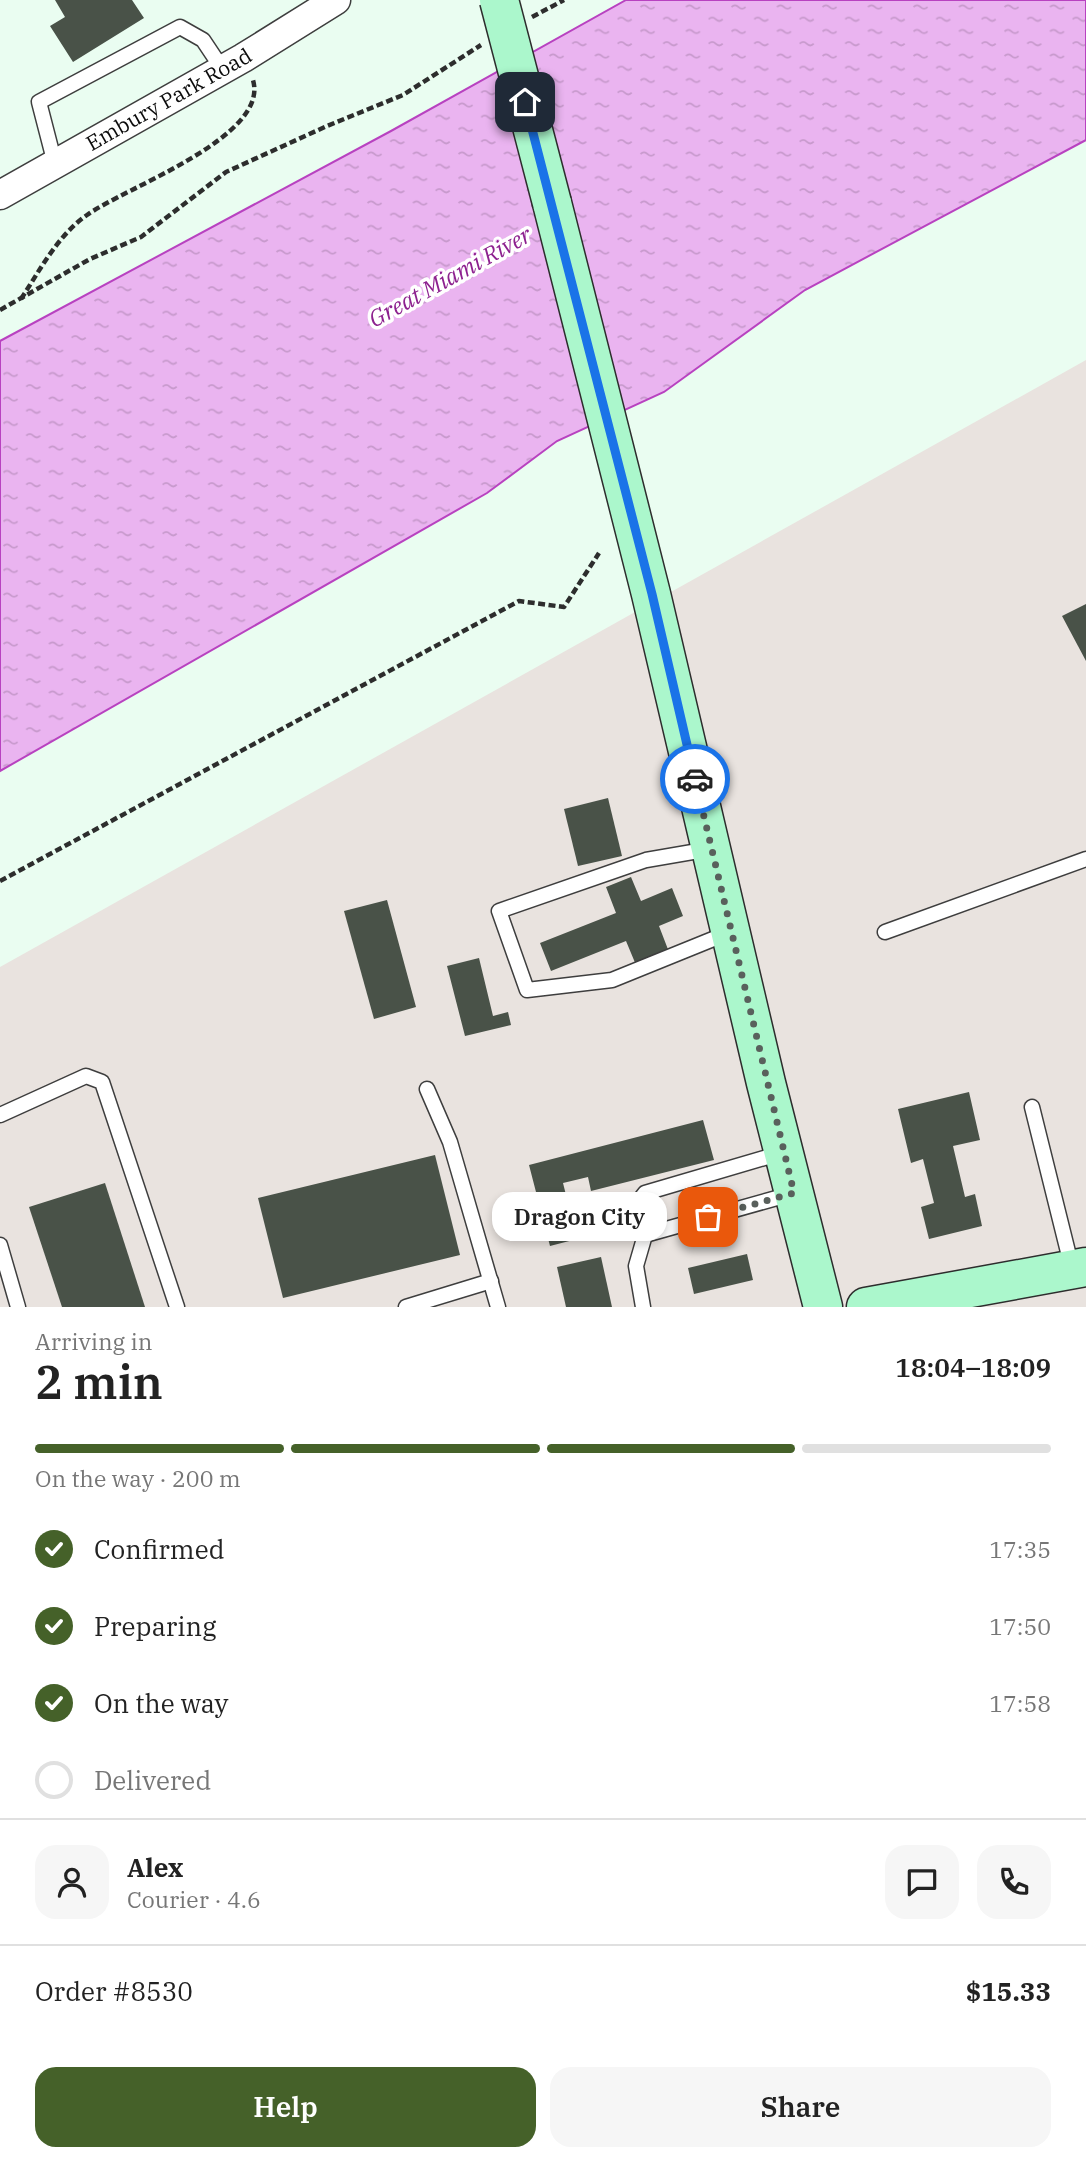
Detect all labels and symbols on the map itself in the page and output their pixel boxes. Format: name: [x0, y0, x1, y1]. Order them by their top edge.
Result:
street label: Embury Park Road: [81, 41, 257, 157]
pin: [495, 72, 555, 132]
water label: Great Miami River: [363, 218, 537, 333]
courier: [660, 744, 730, 814]
pin: [678, 1187, 738, 1247]
callout: Dragon City: [491, 1192, 666, 1242]

